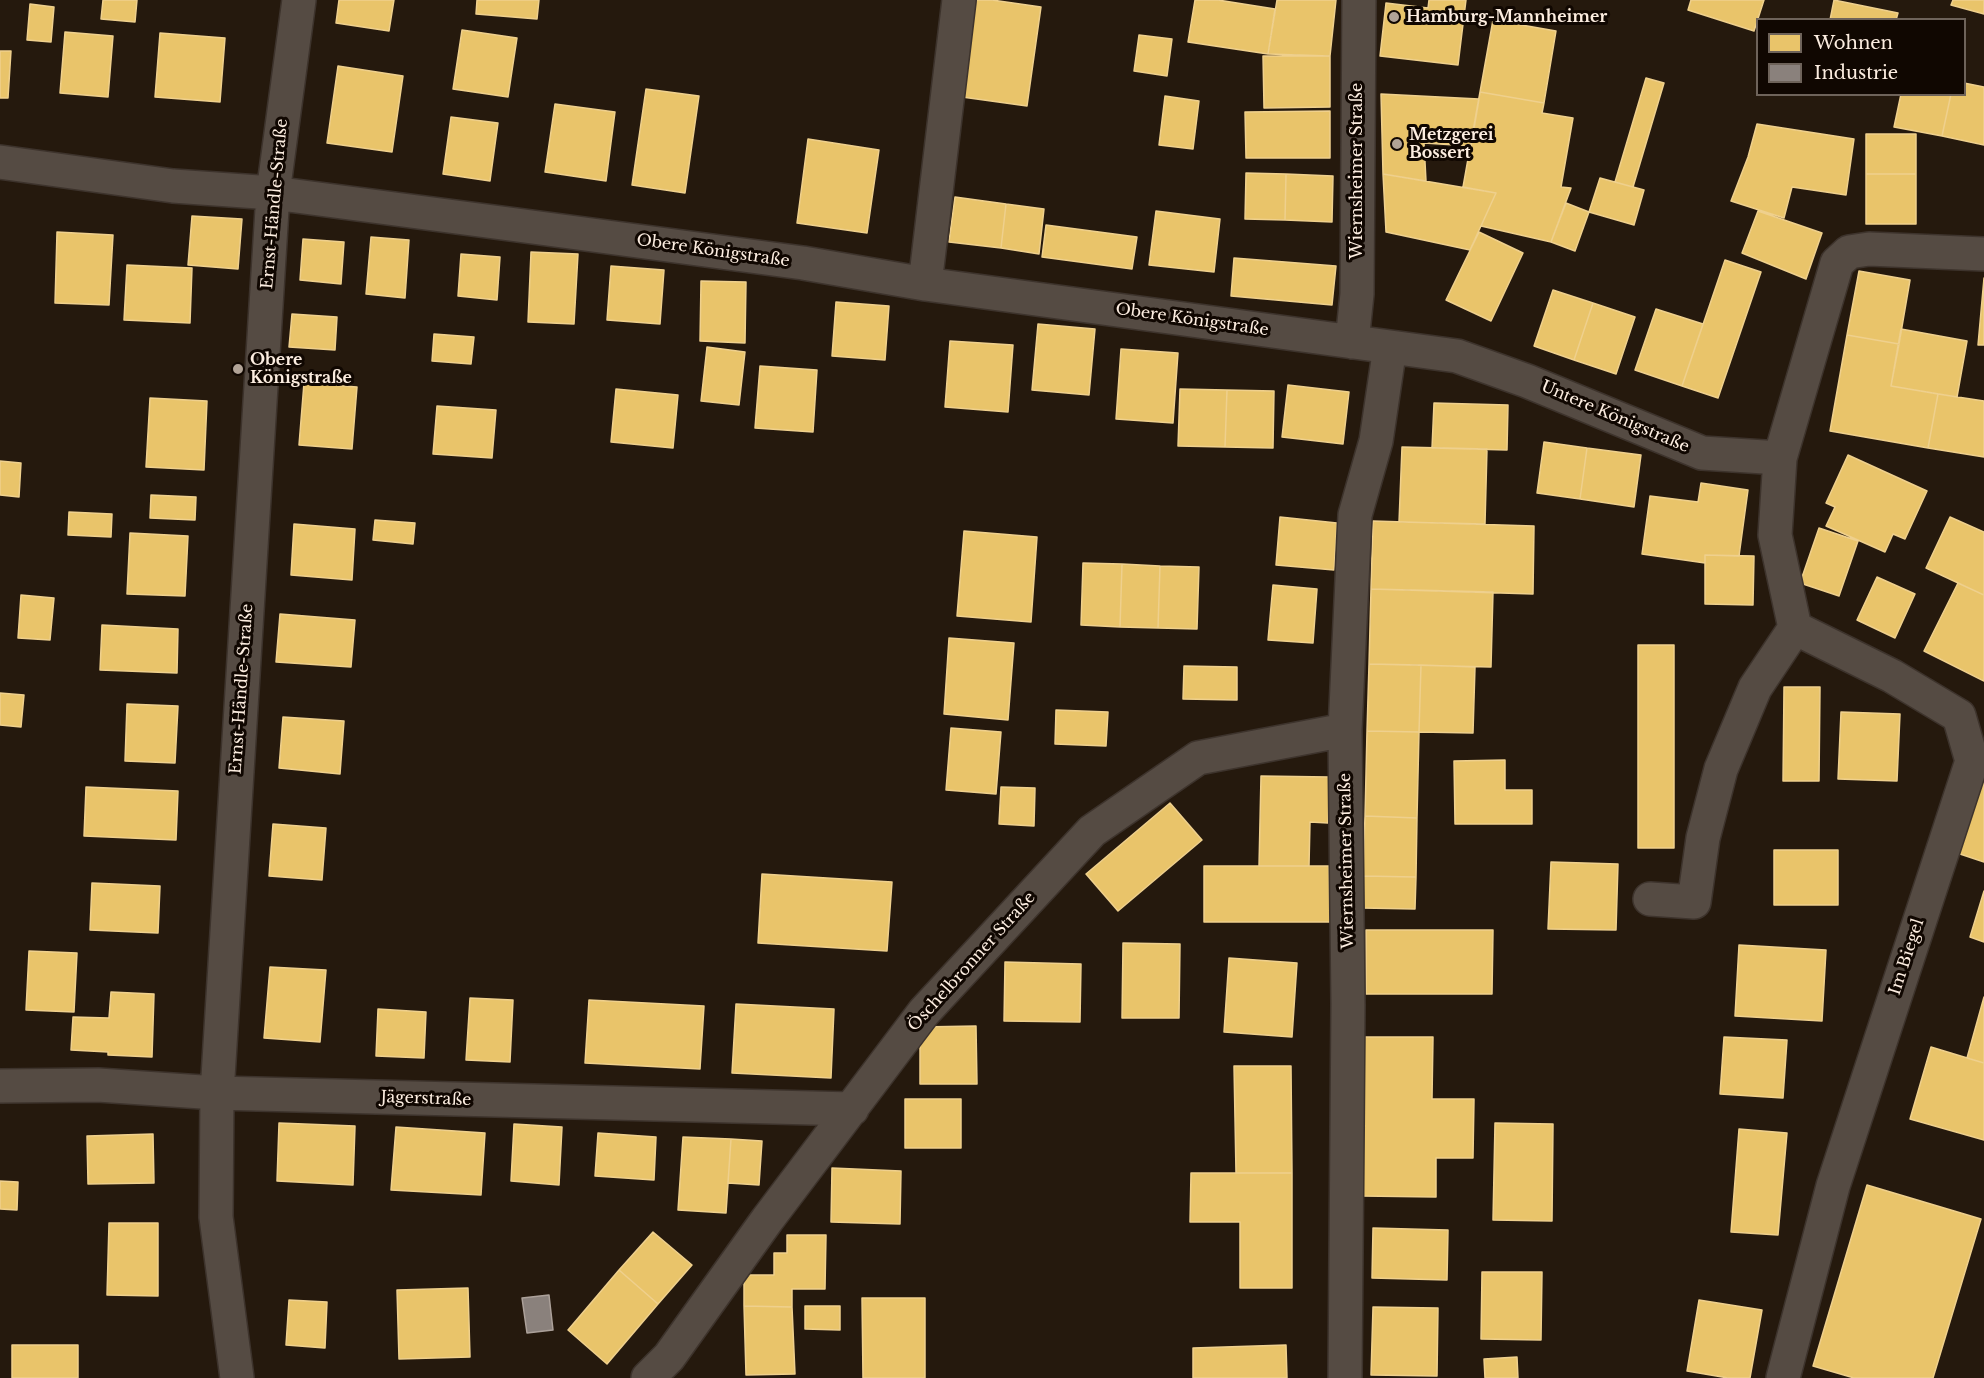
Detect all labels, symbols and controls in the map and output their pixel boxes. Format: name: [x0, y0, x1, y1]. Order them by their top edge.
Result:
place label: Hamburg-Mannheimer: [1406, 7, 1607, 27]
marker: Hamburg-Mannheimer: [1387, 10, 1401, 24]
legend: [1756, 18, 1966, 96]
text: Wohnen: [1814, 32, 1893, 54]
text: Industrie: [1814, 62, 1898, 84]
street label: Wiernsheimer Straße: [1347, 83, 1367, 259]
street label: Ernst-Händle-Straße: [258, 118, 292, 290]
place label: Metzgerei Bossert: [1409, 125, 1494, 163]
marker: Metzgerei Bossert: [1390, 137, 1404, 151]
street label: Obere Königstraße: [635, 231, 791, 271]
street label: Obere Königstraße: [1114, 300, 1270, 340]
place label: Obere Königstraße: [250, 350, 352, 388]
marker: Obere Königstraße: [231, 362, 245, 376]
street label: Untere Königstraße: [1538, 377, 1692, 457]
street label: Ernst-Händle-Straße: [226, 603, 258, 775]
street label: Wiernsheimer Straße: [1336, 773, 1358, 949]
street label: Öschelbronner Straße: [904, 888, 1040, 1036]
street label: Im Biegel: [1886, 916, 1928, 998]
street label: Jägerstraße: [380, 1088, 472, 1110]

